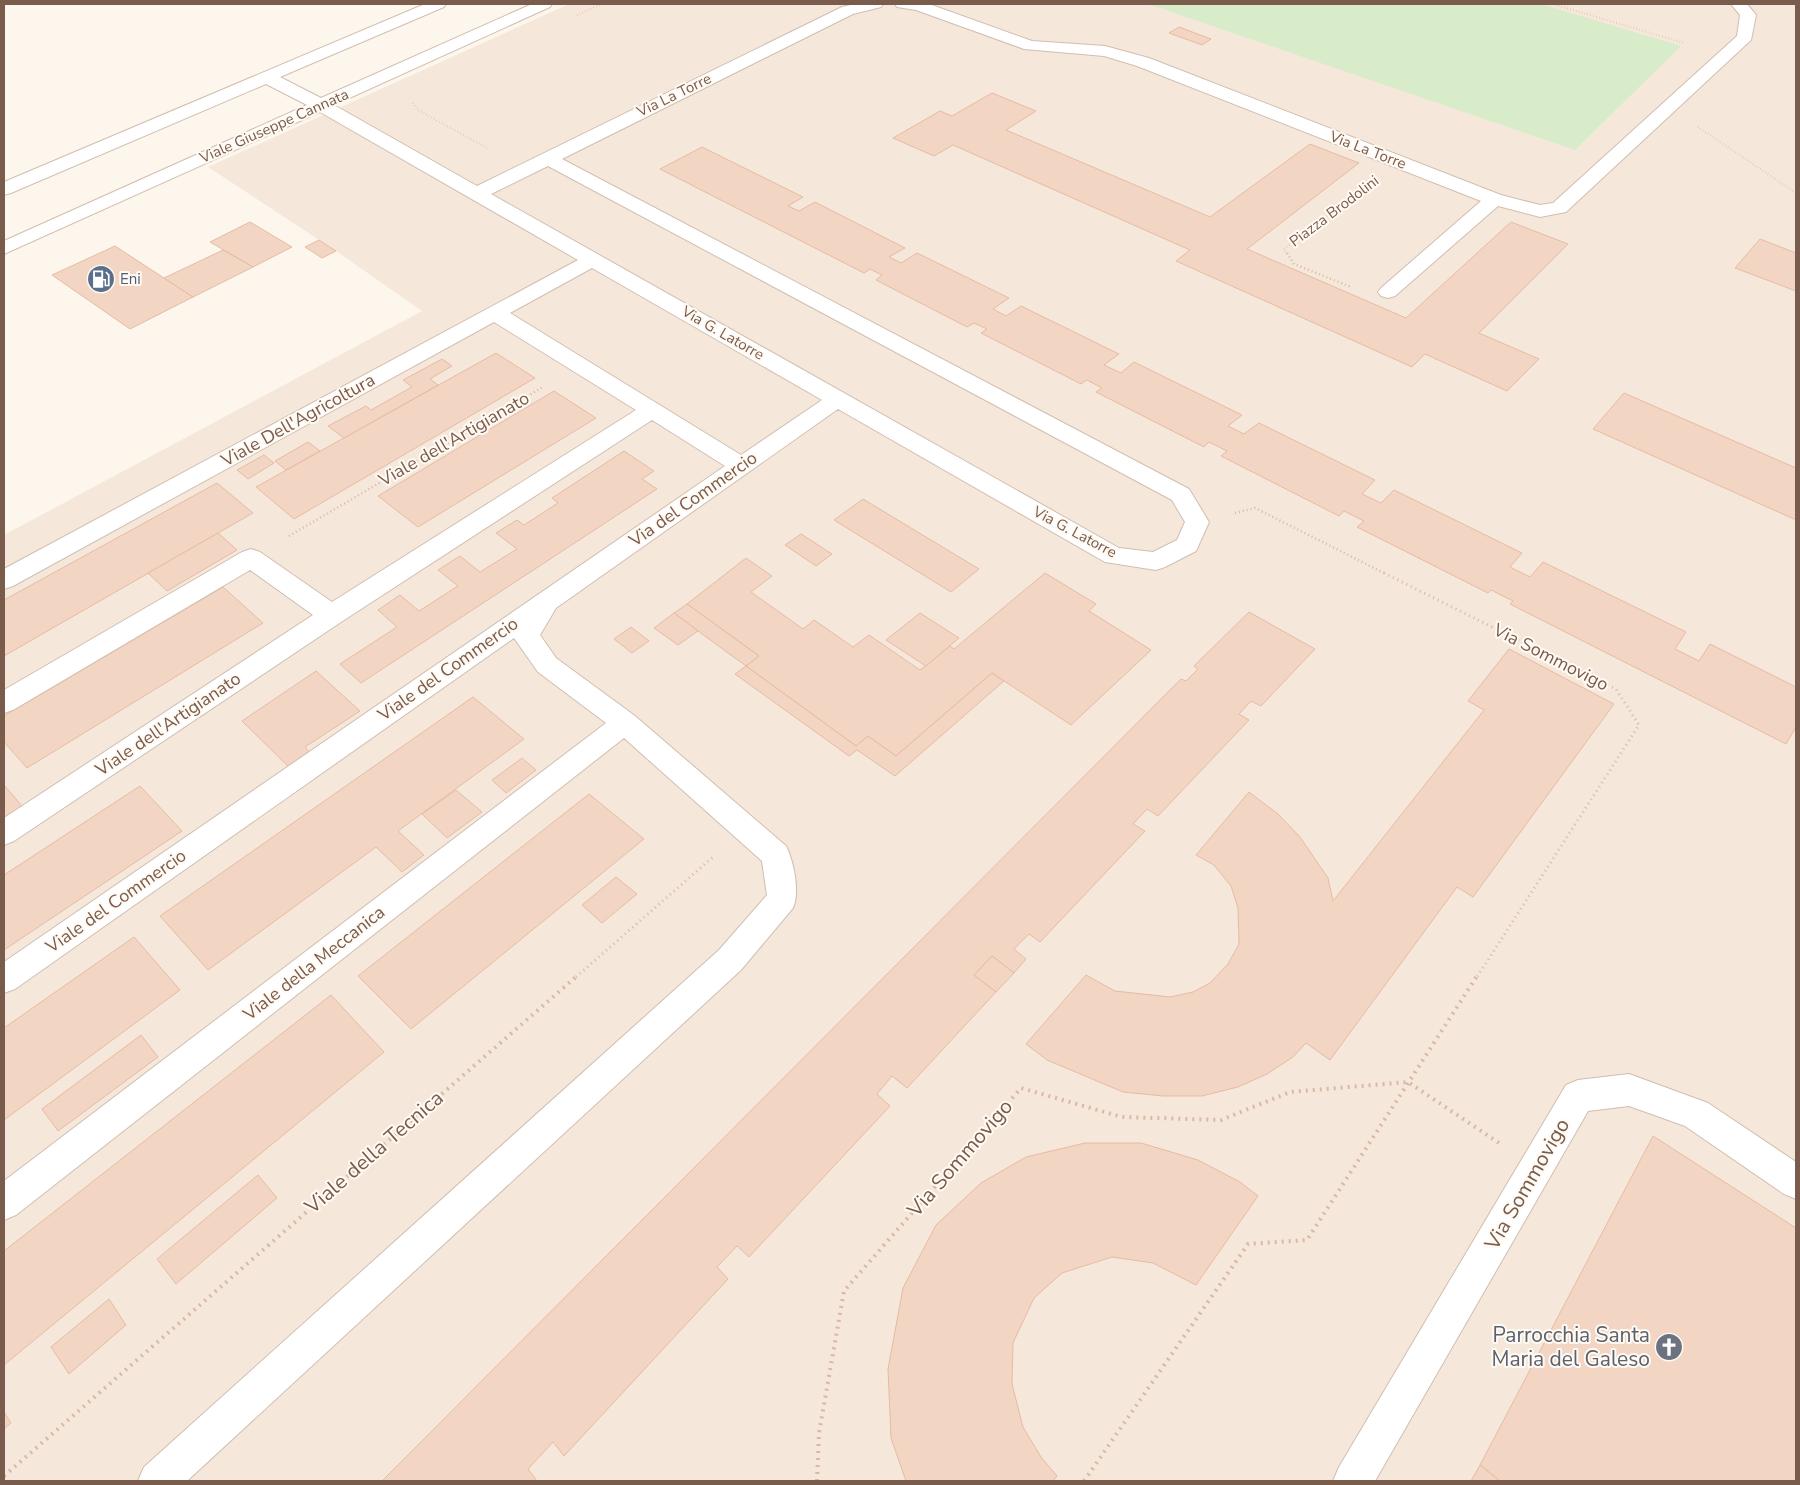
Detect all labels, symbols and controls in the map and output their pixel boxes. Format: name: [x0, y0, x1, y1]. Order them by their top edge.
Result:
street label: Via La Torre: [633, 68, 715, 122]
street label: Viale Giuseppe Cannata: [195, 84, 352, 168]
street label: Via La Torre: [1326, 126, 1409, 174]
street label: Piazza Brodolini: [1285, 171, 1383, 251]
fuel station icon: Eni: [86, 264, 116, 294]
place label: Eni: [120, 269, 141, 289]
street label: Via G. Latorre: [677, 301, 768, 365]
street label: Viale Dell'Agricoltura: [216, 368, 379, 473]
street label: Viale dell'Artigianato: [373, 386, 534, 492]
street label: Via del Commercio: [623, 446, 762, 553]
street label: Via G. Latorre: [1029, 501, 1120, 562]
street label: Viale del Commercio: [372, 611, 523, 727]
street label: Via Sommovigo: [1488, 617, 1613, 696]
street label: Viale dell'Artigianato: [90, 666, 245, 782]
street label: Viale del Commercio: [40, 843, 191, 959]
street label: Viale della Meccanica: [237, 900, 390, 1027]
street label: Viale della Tecnica: [298, 1084, 449, 1221]
street label: Via Sommovigo: [900, 1093, 1019, 1224]
street label: Via Sommovigo: [1477, 1113, 1576, 1256]
place label: Parrocchia Santa Maria del Galeso: [1492, 1321, 1650, 1373]
church icon: Parrocchia Santa Maria del Galeso: [1654, 1332, 1684, 1362]

